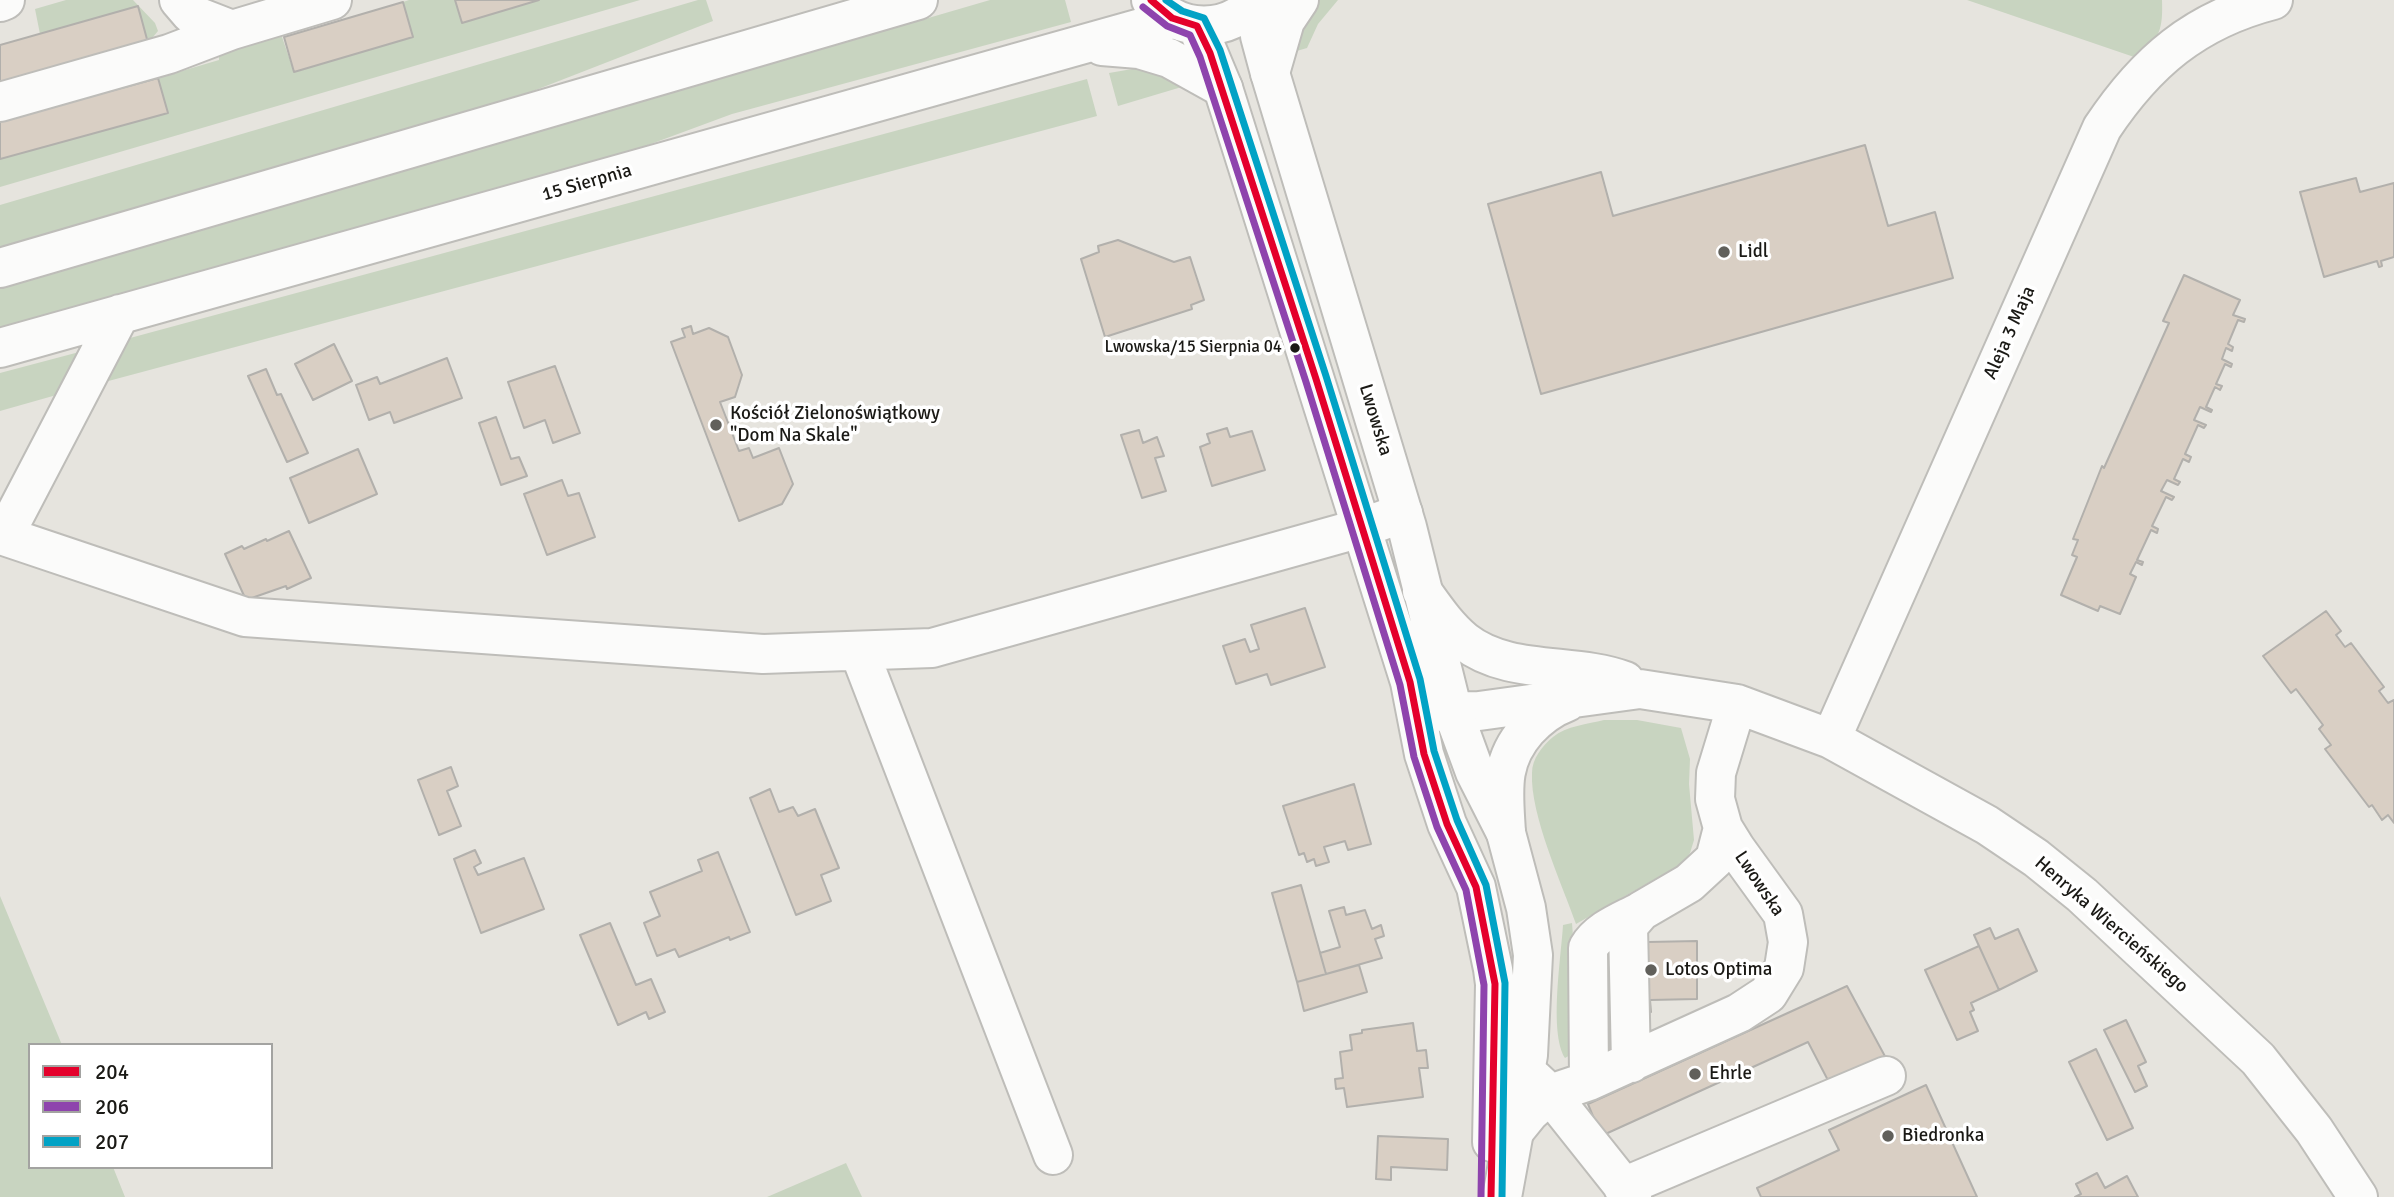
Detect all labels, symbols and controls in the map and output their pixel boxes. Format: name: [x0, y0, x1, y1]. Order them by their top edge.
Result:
street label: 15 Sierpnia: [540, 159, 634, 207]
place label: Lidl: [1738, 241, 1768, 263]
marker: Lidl: [1716, 244, 1732, 260]
street label: Aleja 3 Maja: [1979, 283, 2041, 383]
place label: Lwowska/15 Sierpnia 04: [1105, 338, 1282, 358]
marker: Lwowska/15 Sierpnia 04: [1288, 341, 1302, 355]
street label: Lwowska: [1353, 382, 1397, 458]
place label: Kościół Zielonoświątkowy "Dom Na Skale": [730, 403, 940, 447]
marker: Kościół Zielonoświątkowy "Dom Na Skale": [708, 417, 724, 433]
street label: Lwowska: [1729, 847, 1789, 921]
street label: Henryka Wiercieńskiego: [2029, 852, 2193, 998]
place label: Lotos Optima: [1665, 959, 1772, 981]
marker: Lotos Optima: [1643, 962, 1659, 978]
legend: [28, 1043, 273, 1169]
text: 204: [95, 1059, 129, 1085]
place label: Ehrle: [1709, 1063, 1752, 1085]
marker: Ehrle: [1687, 1066, 1703, 1082]
text: 206: [95, 1094, 129, 1120]
place label: Biedronka: [1902, 1125, 1984, 1147]
marker: Biedronka: [1880, 1128, 1896, 1144]
text: 207: [95, 1129, 129, 1155]

